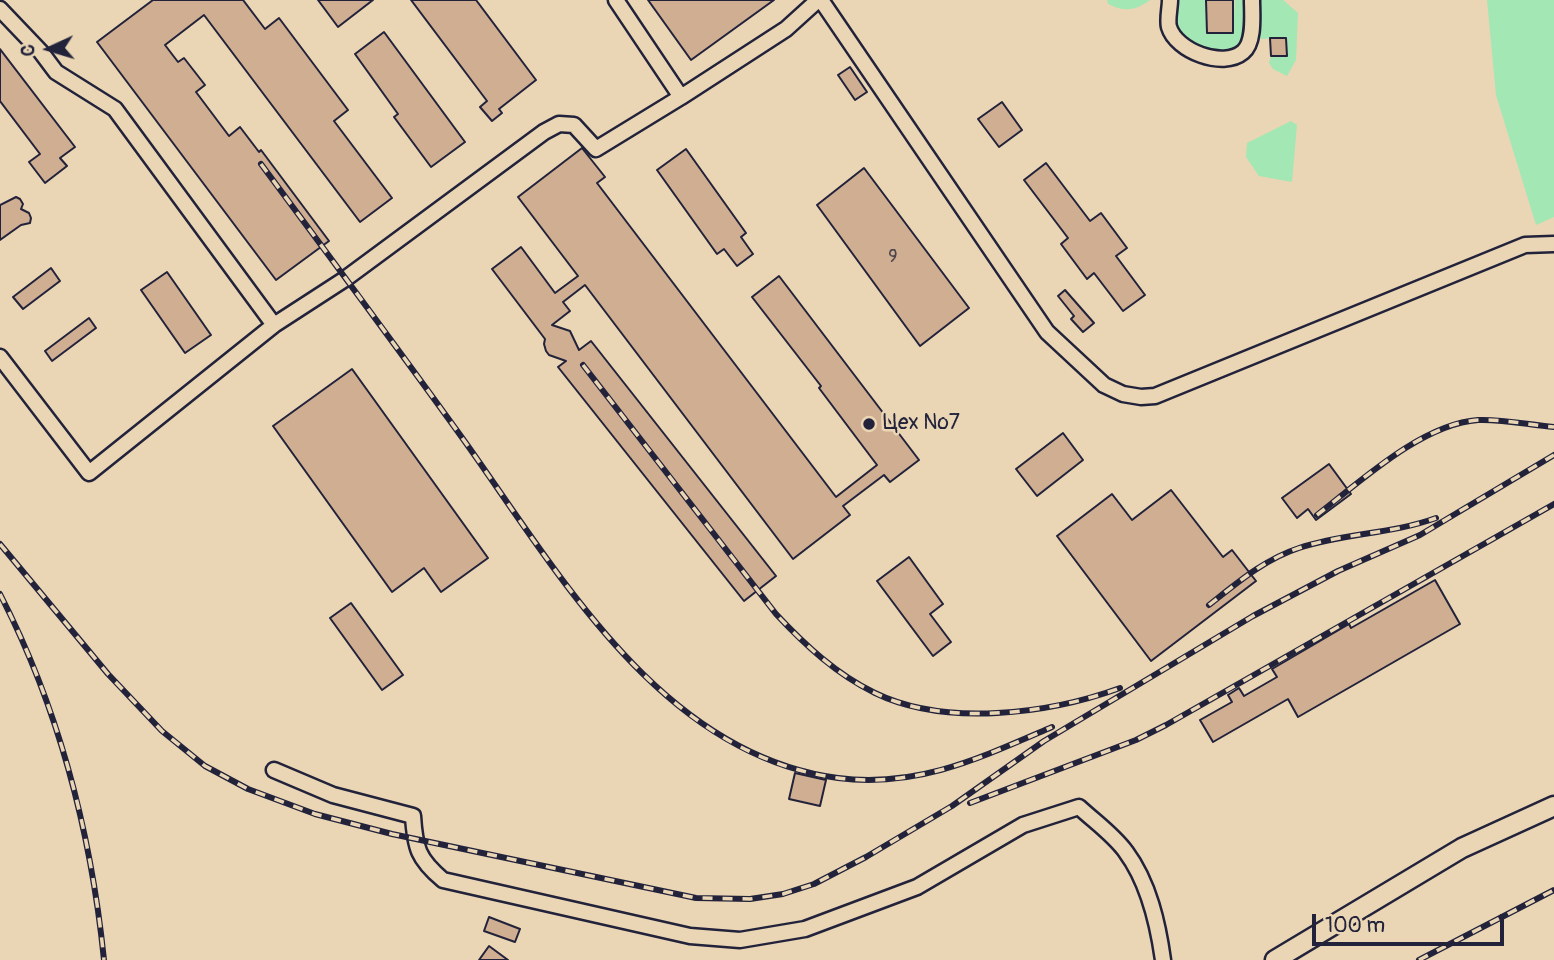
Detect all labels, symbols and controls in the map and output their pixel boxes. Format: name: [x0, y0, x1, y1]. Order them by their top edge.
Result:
north arrow: [14, 14, 84, 84]
text: С: [16, 44, 40, 57]
house number: 9: [888, 246, 898, 268]
place label: Цех №7: [883, 411, 960, 437]
marker: Цех №7: [861, 416, 877, 432]
scale bar: [1316, 900, 1508, 944]
text: 100 m: [1325, 912, 1385, 939]

